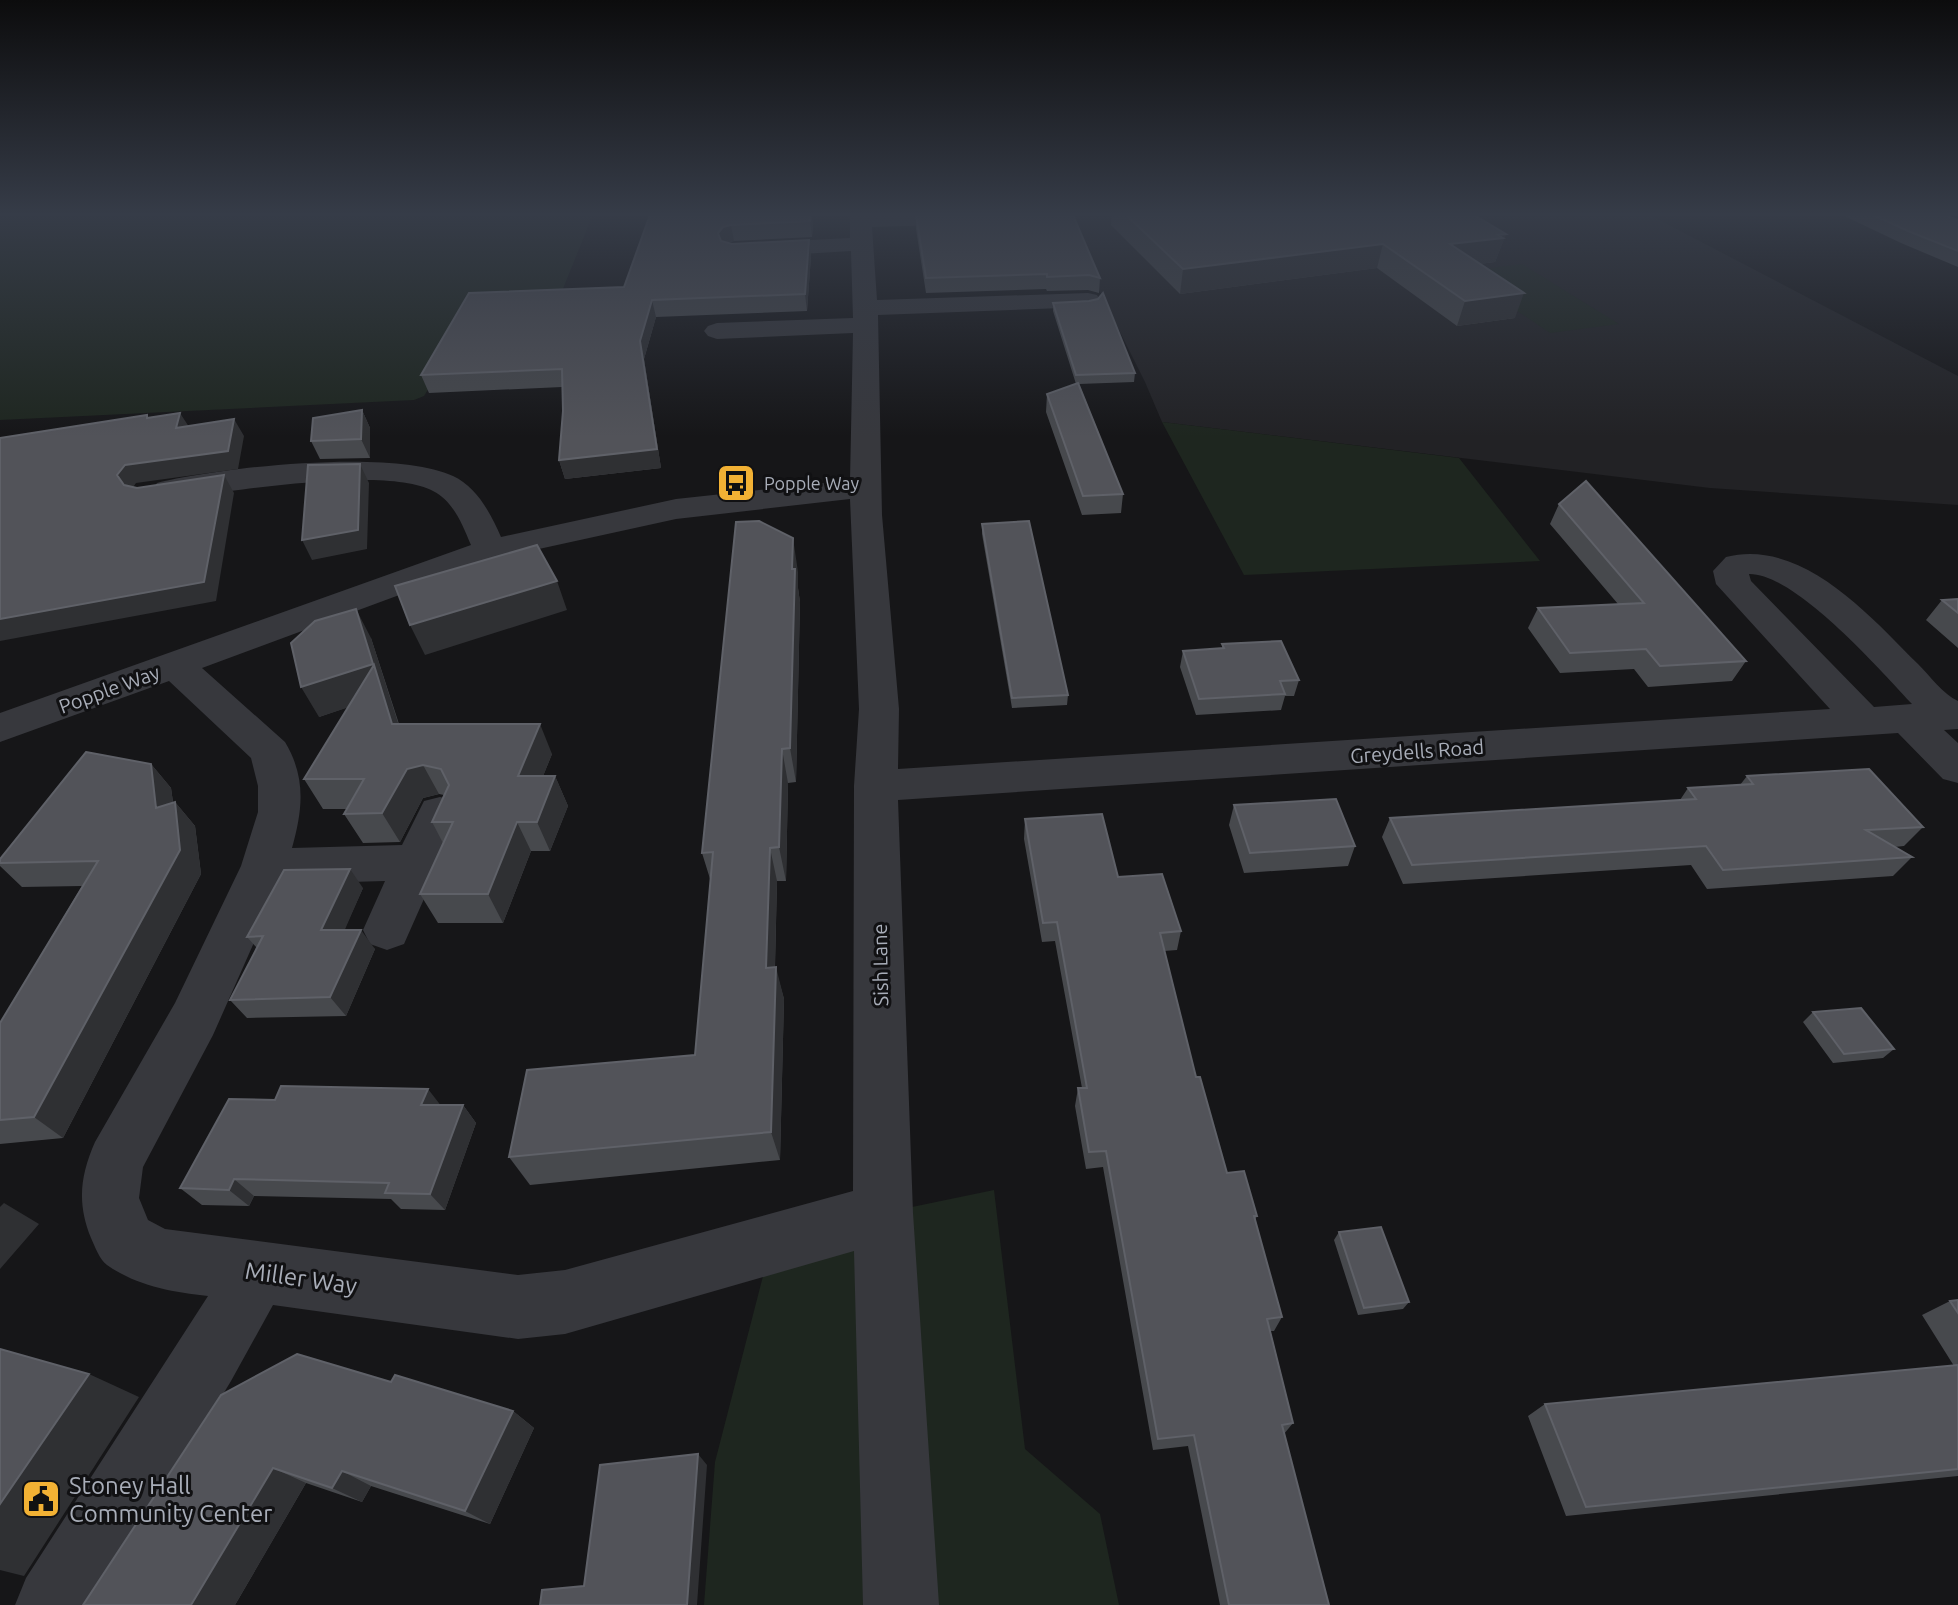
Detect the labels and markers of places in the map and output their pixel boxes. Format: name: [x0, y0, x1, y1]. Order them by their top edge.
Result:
bus stop icon: Popple Way: [715, 462, 757, 504]
place label: Popple Way: [764, 473, 859, 493]
place label: Stoney Hall Community Center: [69, 1472, 272, 1527]
public building icon: Stoney Hall Community Center: [20, 1478, 62, 1520]

